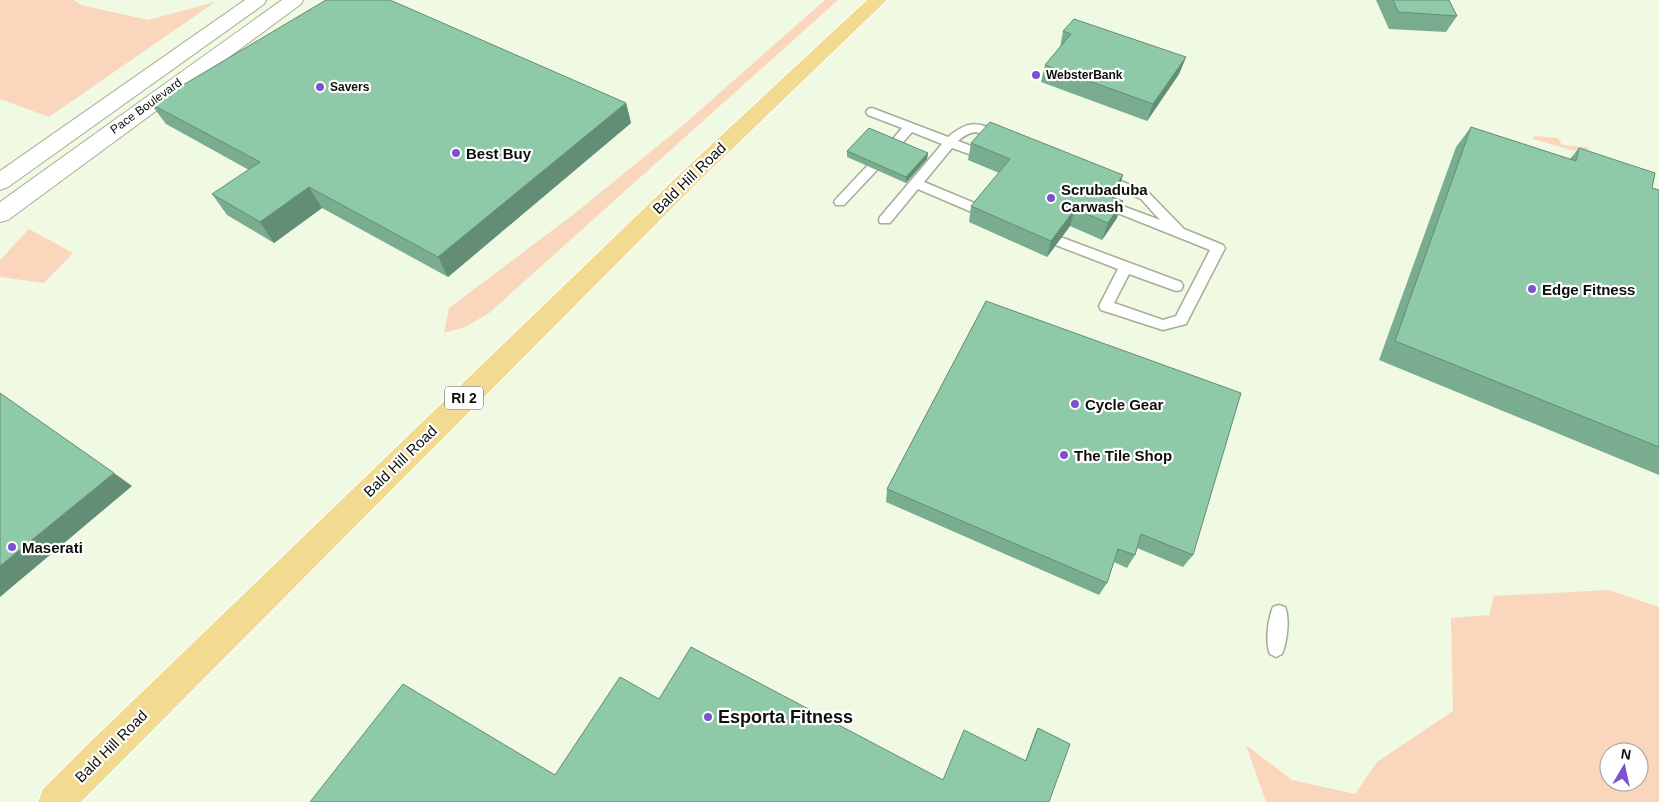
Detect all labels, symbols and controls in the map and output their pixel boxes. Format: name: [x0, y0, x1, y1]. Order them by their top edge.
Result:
place label: WebsterBank: [1046, 68, 1123, 82]
marker: WebsterBank: [1030, 69, 1042, 81]
street label: Pace Boulevard: [108, 75, 184, 137]
place label: Savers: [330, 80, 370, 94]
marker: Savers: [314, 81, 326, 93]
street label: Bald Hill Road: [649, 139, 729, 217]
place label: Best Buy: [466, 145, 532, 162]
marker: Best Buy: [450, 147, 462, 159]
place label: Scrubaduba Carwash: [1061, 181, 1148, 215]
marker: Scrubaduba Carwash: [1045, 192, 1057, 204]
place label: Edge Fitness: [1542, 281, 1635, 298]
marker: Edge Fitness: [1526, 283, 1538, 295]
road number: RI 2: [445, 386, 483, 409]
place label: Cycle Gear: [1085, 396, 1164, 413]
marker: Cycle Gear: [1069, 398, 1081, 410]
street label: Bald Hill Road: [360, 422, 440, 500]
place label: The Tile Shop: [1074, 447, 1172, 464]
marker: The Tile Shop: [1058, 449, 1070, 461]
place label: Maserati: [22, 539, 83, 556]
marker: Maserati: [6, 541, 18, 553]
street label: Bald Hill Road: [71, 706, 151, 786]
place label: Esporta Fitness: [718, 707, 853, 727]
marker: Esporta Fitness: [702, 711, 714, 723]
north arrow: [1599, 742, 1649, 792]
text: N: [1620, 745, 1632, 763]

